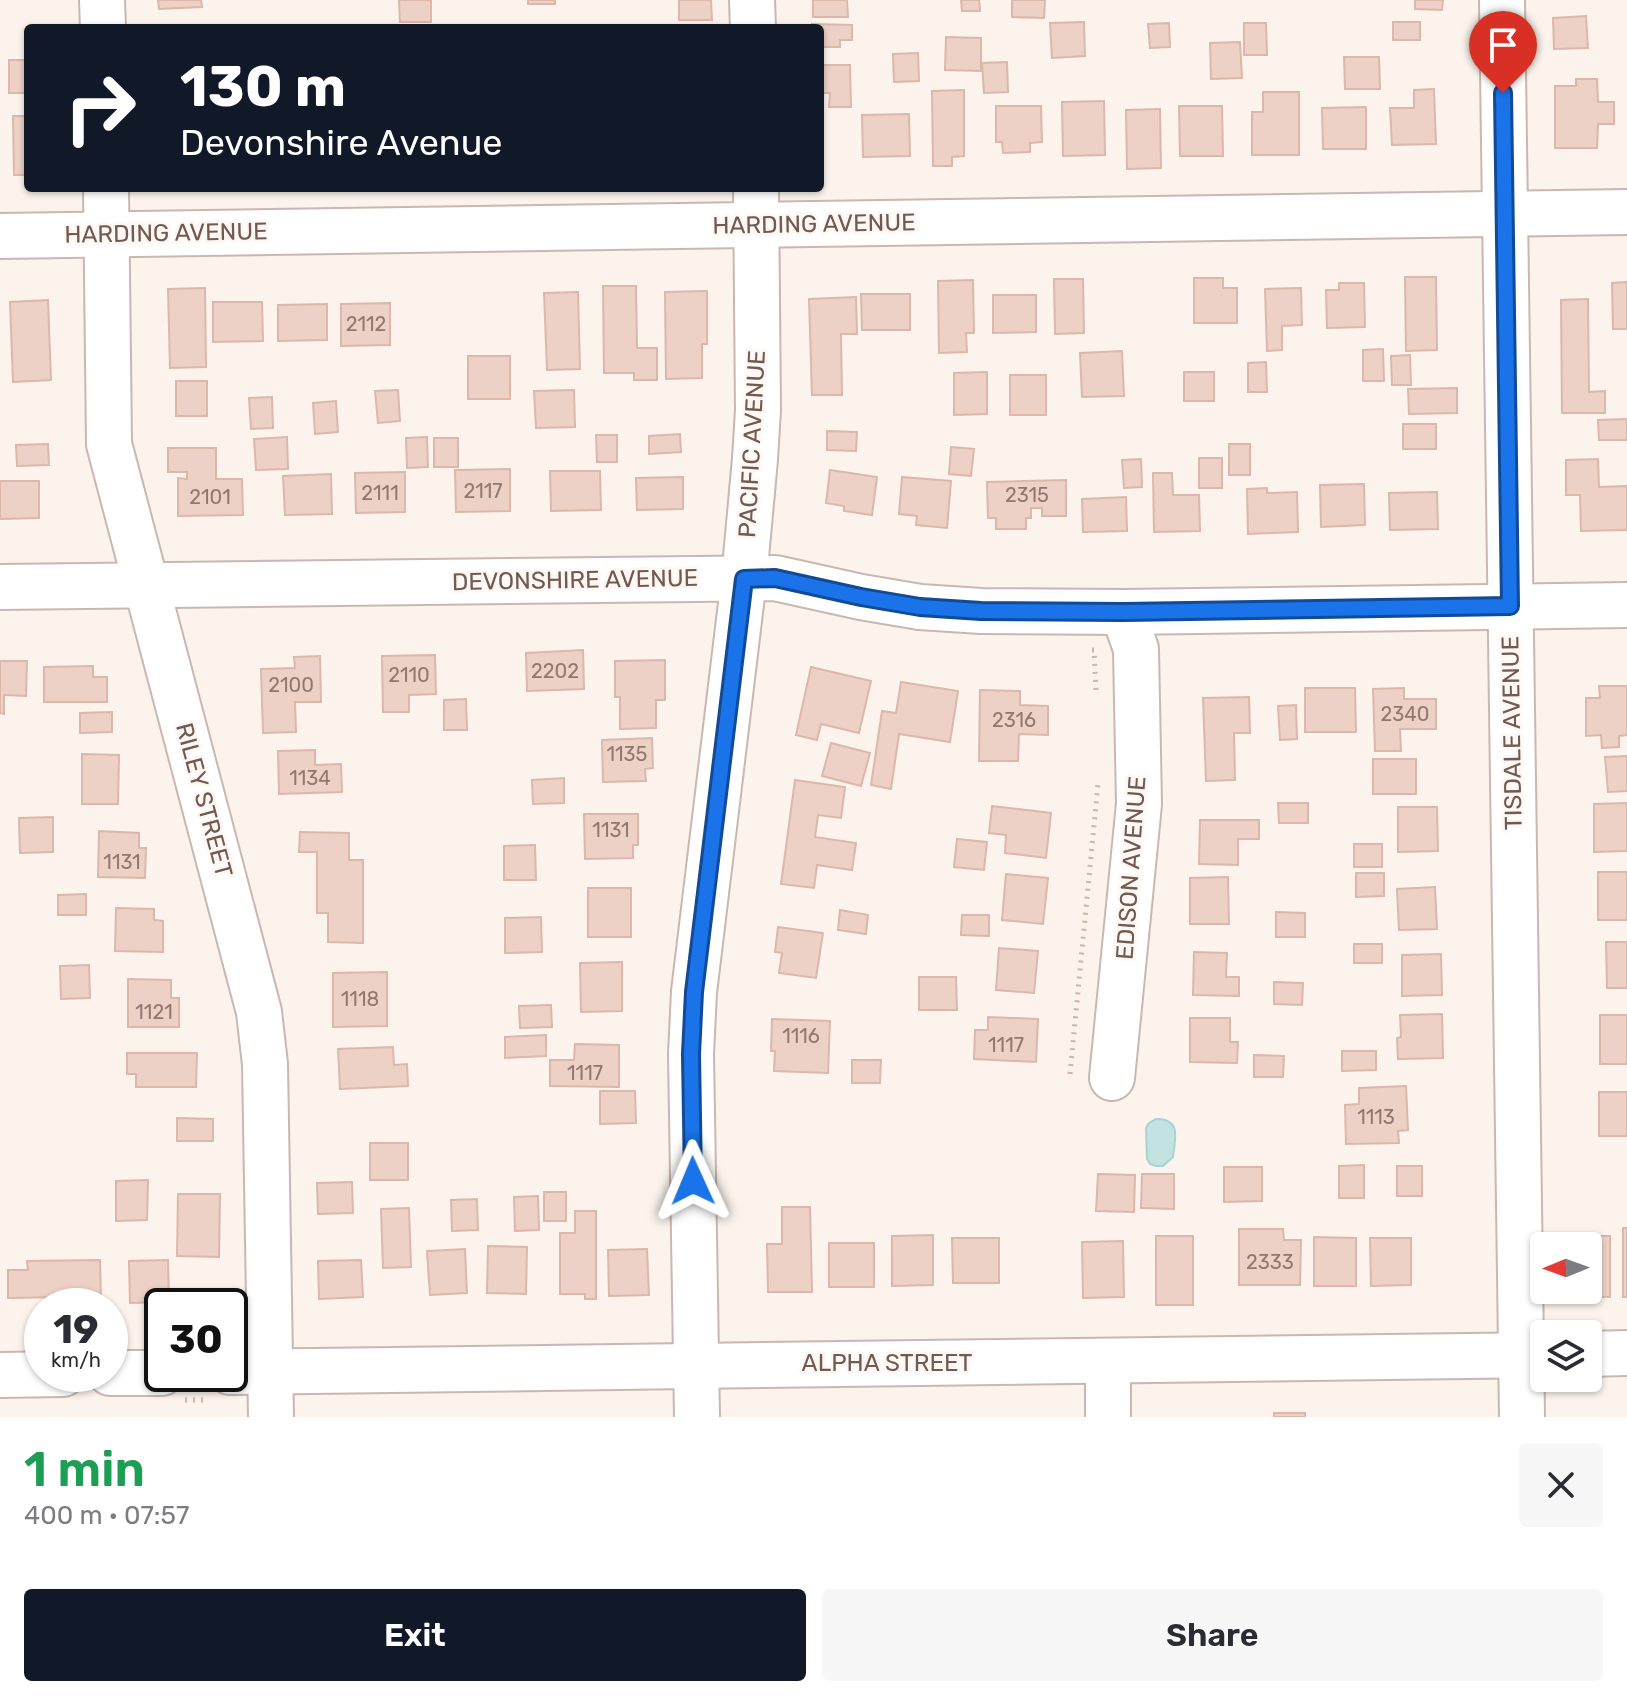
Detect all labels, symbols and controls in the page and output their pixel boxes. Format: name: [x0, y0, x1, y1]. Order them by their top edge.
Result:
pin: [1469, 11, 1537, 93]
icon: arrive: [1481, 23, 1525, 67]
text: 130 m: [180, 54, 346, 120]
icon: right: [48, 56, 152, 160]
text: Devonshire Avenue: [180, 121, 503, 164]
street label: HARDING AVENUE: [712, 208, 916, 240]
street label: HARDING AVENUE: [64, 217, 268, 249]
house number: 2112: [346, 312, 386, 336]
street label: PACIFIC AVENUE: [733, 350, 771, 538]
house number: 2117: [463, 479, 503, 503]
house number: 2111: [361, 481, 399, 505]
house number: 2315: [1005, 483, 1049, 507]
house number: 2101: [189, 485, 231, 509]
street label: DEVONSHIRE AVENUE: [452, 564, 698, 596]
street label: TISDALE AVENUE: [1496, 636, 1528, 830]
house number: 2202: [531, 659, 579, 683]
house number: 2110: [388, 663, 430, 687]
house number: 2100: [268, 673, 314, 697]
house number: 2340: [1381, 702, 1429, 726]
house number: 2316: [992, 708, 1036, 732]
street label: RILEY STREET: [170, 720, 238, 880]
house number: 1135: [606, 742, 648, 766]
house number: 1134: [289, 766, 331, 790]
street label: EDISON AVENUE: [1111, 775, 1151, 961]
house number: 1131: [592, 818, 630, 842]
house number: 1131: [103, 850, 141, 874]
house number: 1118: [341, 987, 379, 1011]
house number: 1121: [135, 1000, 173, 1024]
house number: 1116: [782, 1024, 820, 1048]
house number: 1117: [988, 1033, 1024, 1057]
house number: 1117: [567, 1061, 603, 1085]
house number: 1113: [1357, 1105, 1395, 1129]
position arrow: [651, 1139, 735, 1223]
north arrow: [1530, 1232, 1602, 1304]
map controls: [1530, 1232, 1602, 1392]
house number: 2333: [1246, 1250, 1294, 1274]
speed limit sign: 30: [144, 1288, 248, 1392]
text: 19: [53, 1306, 99, 1353]
button: layers: [1530, 1320, 1602, 1392]
text: km/h: [51, 1348, 101, 1372]
street label: ALPHA STREET: [802, 1349, 972, 1377]
text: 1 min: [24, 1441, 145, 1498]
button: close: [1519, 1443, 1603, 1527]
text: 400 m · 07:57: [24, 1500, 189, 1531]
button: Exit: [24, 1589, 806, 1681]
button: Share: [822, 1589, 1603, 1681]

